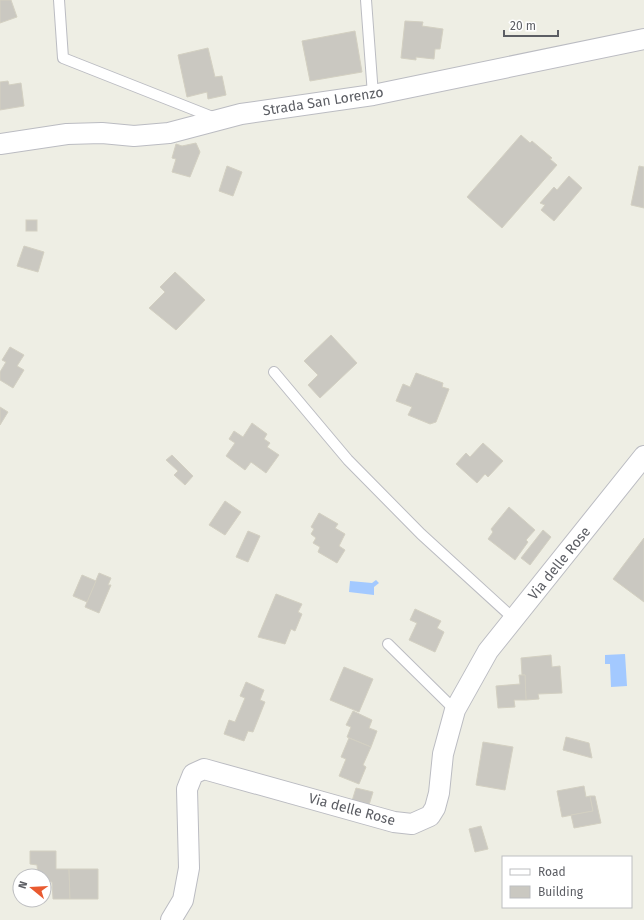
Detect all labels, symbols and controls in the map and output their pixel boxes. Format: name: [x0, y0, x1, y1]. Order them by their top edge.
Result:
scale bar: [504, 12, 558, 38]
text: 20 m: [510, 19, 536, 33]
street label: Strada San Lorenzo: [262, 84, 385, 119]
street label: Via delle Rose: [525, 523, 594, 603]
street label: Via delle Rose: [307, 790, 397, 829]
legend: [502, 856, 632, 908]
text: Road: [538, 865, 566, 879]
north arrow: [12, 868, 52, 908]
text: N: [16, 880, 30, 891]
text: Building: [538, 885, 584, 899]

